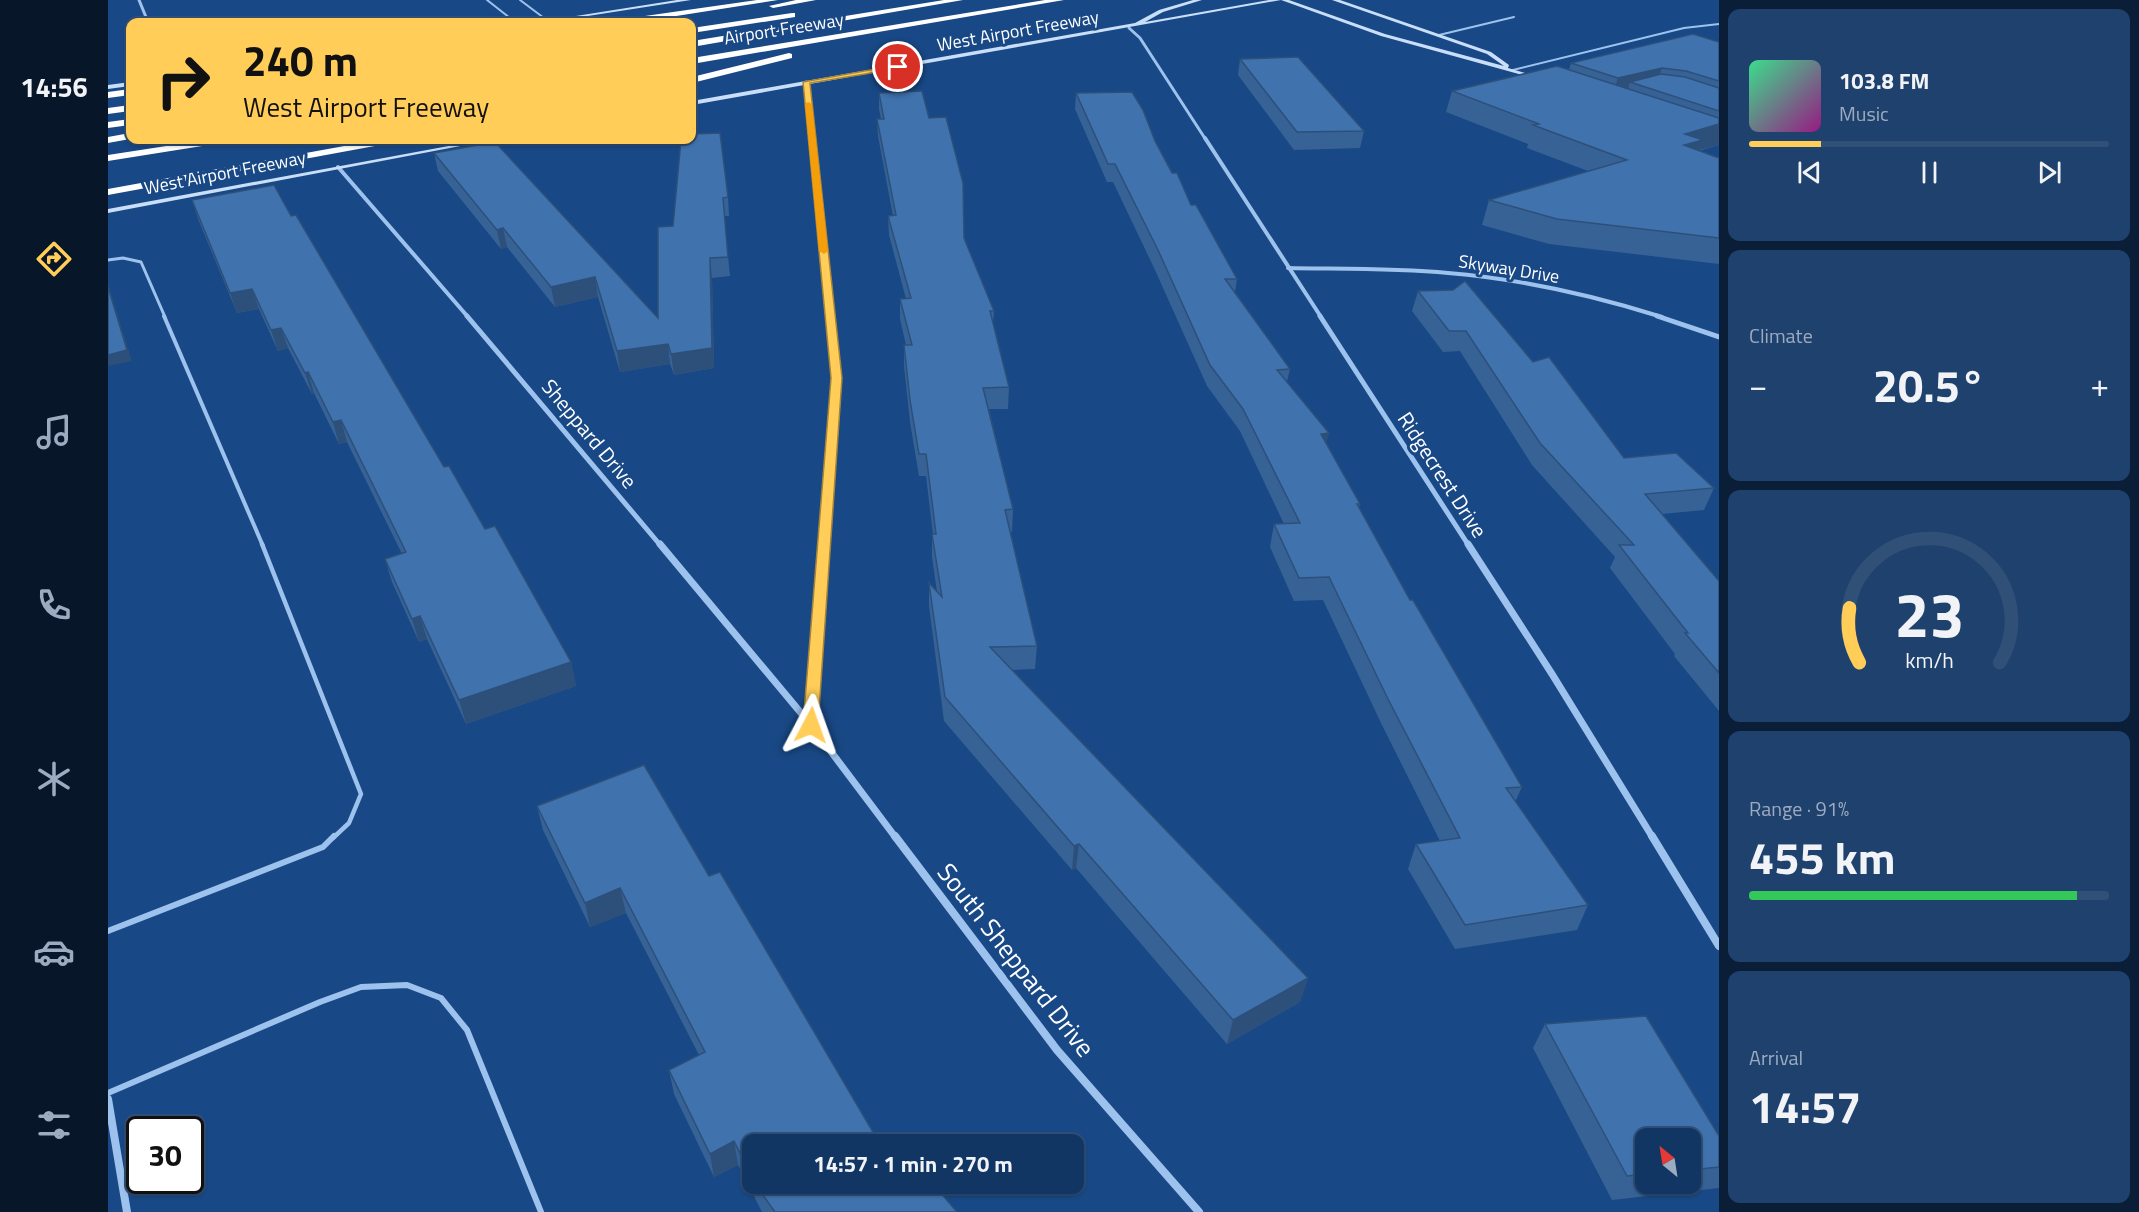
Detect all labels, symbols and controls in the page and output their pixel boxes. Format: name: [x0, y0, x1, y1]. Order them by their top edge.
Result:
street label: West Airport Freeway: [935, 3, 1101, 58]
street label: Airport Freeway: [722, 6, 846, 51]
text: 240 m: [243, 28, 358, 92]
pin: [872, 41, 923, 92]
icon: right: [144, 42, 222, 120]
icon: arrive: [881, 50, 914, 83]
text: 103.8 FM: [1839, 64, 1929, 98]
text: 14:56: [20, 66, 88, 107]
text: West Airport Freeway: [243, 86, 489, 127]
text: Music: [1839, 98, 1889, 129]
street label: West Airport Freeway: [142, 144, 308, 201]
icon: previous: [1793, 156, 1826, 189]
icon: pause: [1913, 156, 1946, 189]
icon: next: [2033, 156, 2066, 189]
icon: directions: [33, 238, 75, 280]
street label: Skyway Drive: [1457, 247, 1561, 290]
text: Climate: [1749, 320, 1813, 351]
text: 20.5°: [1873, 351, 1985, 419]
text: −: [1749, 360, 1767, 410]
text: +: [2091, 360, 2109, 410]
street label: Sheppard Drive: [534, 372, 645, 495]
street label: Ridgecrest Drive: [1390, 405, 1496, 544]
icon: music: [33, 411, 75, 453]
text: 23: [1894, 566, 1964, 661]
icon: phone: [33, 584, 75, 626]
text: km/h: [1905, 644, 1953, 676]
position arrow: [779, 693, 843, 757]
icon: climate: [33, 758, 75, 800]
text: Range · 91%: [1749, 793, 1849, 824]
text: 455 km: [1749, 823, 1895, 891]
street label: South Sheppard Drive: [928, 854, 1105, 1065]
icon: car: [33, 931, 75, 973]
text: Arrival: [1749, 1042, 1803, 1073]
text: 14:57: [1749, 1072, 1861, 1140]
icon: filters: [33, 1104, 75, 1146]
speed limit sign: 30: [126, 1116, 204, 1194]
north arrow: [1635, 1128, 1701, 1194]
map controls: [1635, 1128, 1701, 1194]
text: 14:57 · 1 min · 270 m: [813, 1147, 1013, 1181]

